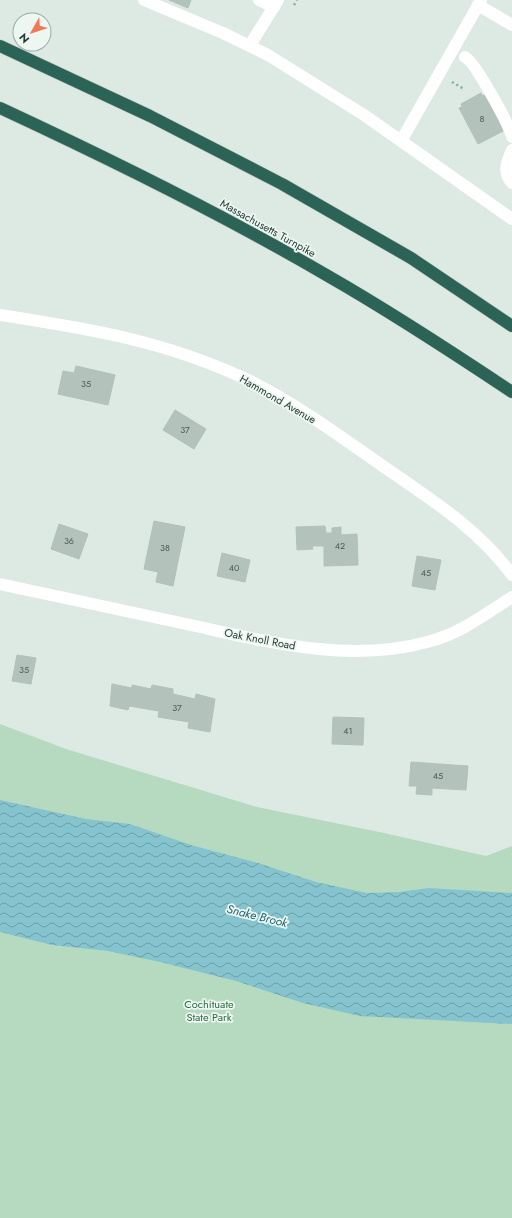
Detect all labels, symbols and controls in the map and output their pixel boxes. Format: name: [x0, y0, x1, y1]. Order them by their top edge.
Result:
north arrow: [12, 12, 52, 52]
text: N: [15, 30, 33, 47]
house number: 8: [480, 112, 485, 125]
street label: Massachusetts Turnpike: [217, 195, 319, 261]
street label: Hammond Avenue: [237, 371, 319, 428]
house number: 35: [81, 377, 91, 390]
house number: 37: [180, 423, 190, 436]
house number: 36: [64, 534, 74, 547]
house number: 42: [335, 539, 345, 552]
house number: 38: [160, 541, 170, 554]
house number: 40: [229, 561, 240, 574]
house number: 45: [421, 566, 431, 579]
street label: Oak Knoll Road: [223, 624, 297, 654]
house number: 35: [19, 663, 29, 676]
house number: 37: [172, 701, 182, 714]
house number: 41: [343, 724, 353, 737]
house number: 45: [433, 769, 443, 782]
water label: Snake Brook: [225, 900, 290, 932]
park label: Cochituate State Park: [184, 996, 234, 1025]

